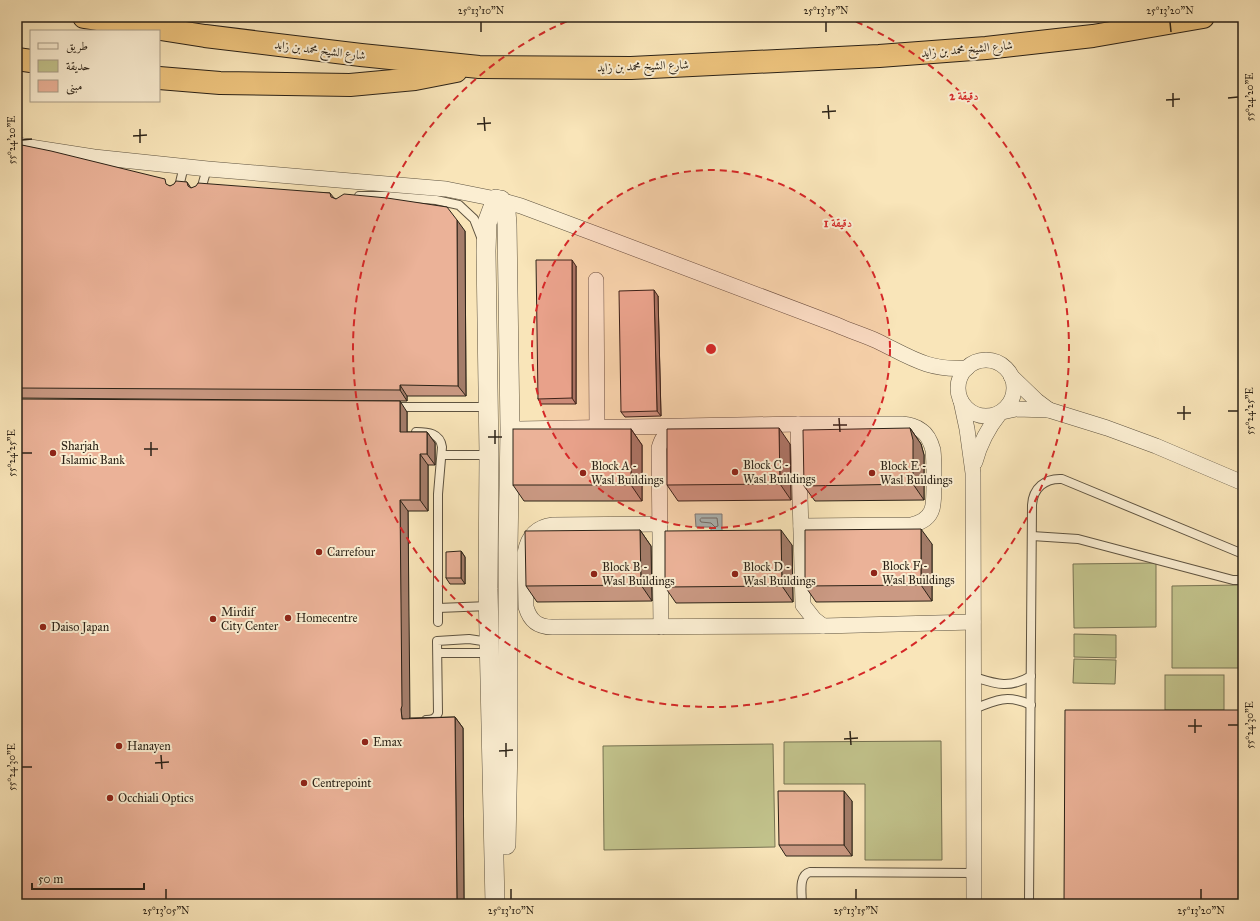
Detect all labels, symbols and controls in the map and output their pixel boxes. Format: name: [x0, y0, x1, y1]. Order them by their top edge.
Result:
text: 25°13'10"N: [458, 5, 505, 17]
text: 25°13'15"N: [803, 5, 849, 17]
text: 25°13'20"N: [1146, 5, 1194, 17]
legend: [30, 30, 160, 102]
street label: شارع الشيخ محمد بن زايد: [273, 37, 367, 67]
street label: شارع الشيخ محمد بن زايد: [921, 38, 1014, 64]
text: طريق: [66, 39, 88, 54]
street label: شارع الشيخ محمد بن زايد: [597, 57, 689, 79]
text: حديقة: [66, 59, 90, 74]
text: 55°24'20"E: [1244, 73, 1256, 121]
text: مبنى: [66, 79, 82, 95]
text: 2 دقيقة: [949, 89, 979, 103]
text: 55°24'20"E: [6, 116, 18, 164]
text: 1 دقيقة: [824, 216, 852, 230]
centre of rings: [704, 342, 718, 356]
text: 55°24'25"E: [1244, 387, 1256, 435]
text: 55°24'25"E: [6, 429, 18, 477]
place label: Sharjah Islamic Bank: [61, 439, 125, 467]
marker: Sharjah Islamic Bank: [48, 448, 58, 458]
place label: Block C - Wasl Buildings: [743, 458, 816, 487]
place label: Block A - Wasl Buildings: [591, 459, 664, 488]
place label: Block E - Wasl Buildings: [880, 459, 953, 488]
marker: Block C - Wasl Buildings: [730, 467, 740, 477]
marker: Block A - Wasl Buildings: [578, 468, 588, 478]
marker: Block E - Wasl Buildings: [867, 468, 877, 478]
place label: Carrefour: [327, 545, 376, 559]
marker: Carrefour: [314, 547, 324, 557]
place label: Block F - Wasl Buildings: [882, 559, 955, 588]
place label: Block B - Wasl Buildings: [602, 560, 675, 589]
place label: Block D - Wasl Buildings: [743, 560, 816, 589]
marker: Block F - Wasl Buildings: [869, 568, 879, 578]
marker: Block B - Wasl Buildings: [589, 569, 599, 579]
marker: Block D - Wasl Buildings: [730, 569, 740, 579]
place label: Mirdif City Center: [221, 605, 279, 633]
place label: Homecentre: [296, 611, 358, 625]
marker: Homecentre: [283, 613, 293, 623]
marker: Mirdif City Center: [208, 614, 218, 624]
place label: Daiso Japan: [51, 620, 110, 635]
marker: Daiso Japan: [38, 622, 48, 632]
text: 55°24'30"E: [1244, 701, 1256, 749]
place label: Emax: [373, 735, 403, 749]
marker: Emax: [360, 737, 370, 747]
place label: Hanayen: [127, 739, 171, 753]
marker: Hanayen: [114, 741, 124, 751]
text: 55°24'30"E: [6, 743, 18, 791]
place label: Centrepoint: [312, 776, 372, 790]
marker: Centrepoint: [299, 778, 309, 788]
place label: Occhiali Optics: [118, 791, 194, 805]
marker: Occhiali Optics: [105, 793, 115, 803]
scale bar: [32, 865, 144, 891]
text: 50 m: [38, 872, 63, 886]
text: 25°13'05"N: [142, 905, 190, 917]
text: 25°13'10"N: [488, 905, 535, 917]
text: 25°13'15"N: [833, 905, 879, 917]
text: 25°13'20"N: [1177, 905, 1225, 917]

